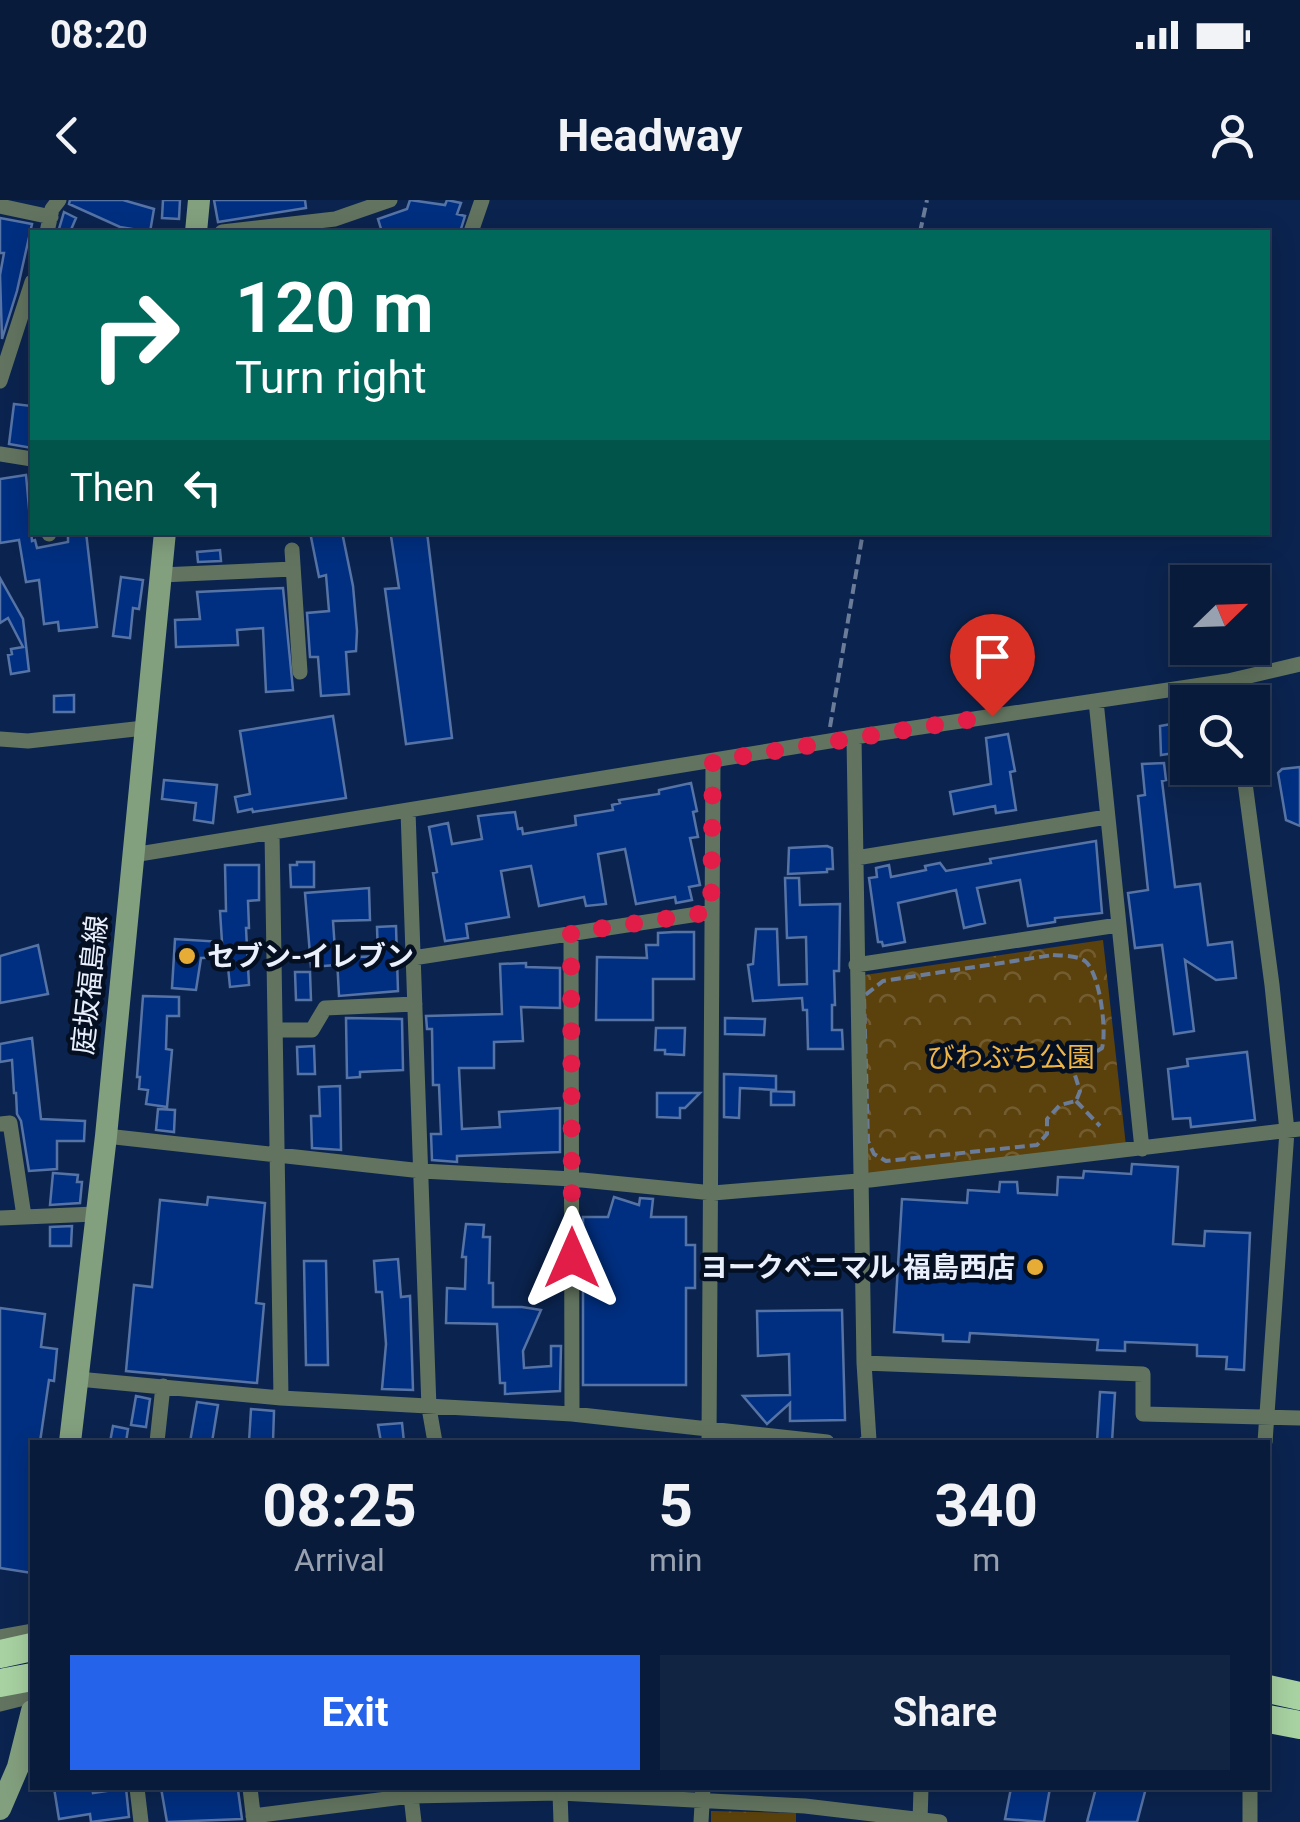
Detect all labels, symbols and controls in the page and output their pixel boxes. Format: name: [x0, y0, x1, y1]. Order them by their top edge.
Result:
text: 08:20: [50, 13, 148, 57]
icon: back: [40, 108, 95, 163]
icon: person: [1205, 108, 1260, 163]
text: Headway: [558, 109, 742, 162]
text: 120 m: [235, 267, 434, 349]
icon: right: [70, 270, 200, 400]
text: Turn right: [235, 351, 427, 404]
icon: left: [175, 460, 230, 515]
text: Then: [70, 466, 155, 510]
north arrow: [1170, 565, 1270, 665]
map controls: [1170, 565, 1270, 785]
pin: [950, 614, 1035, 717]
icon: arrive: [965, 629, 1020, 684]
button: search: [1170, 685, 1270, 785]
street label: 庭坂福島線: [66, 914, 114, 1056]
place label: セブン-イレブン: [207, 940, 414, 973]
marker: セブン-イレブン: [176, 945, 198, 967]
park label: びわぶち公園: [927, 1041, 1095, 1074]
position arrow: [520, 1206, 624, 1310]
place label: ヨークベニマル 福島西店: [700, 1251, 1015, 1284]
marker: ヨークベニマル 福島西店: [1024, 1256, 1046, 1278]
text: 08:25: [262, 1470, 417, 1541]
text: 5: [658, 1470, 693, 1541]
text: 340: [935, 1470, 1038, 1541]
text: Arrival: [294, 1541, 385, 1579]
text: min: [649, 1541, 702, 1579]
text: m: [972, 1541, 1000, 1579]
button: Exit: [70, 1655, 640, 1770]
button: Share: [660, 1655, 1230, 1770]

